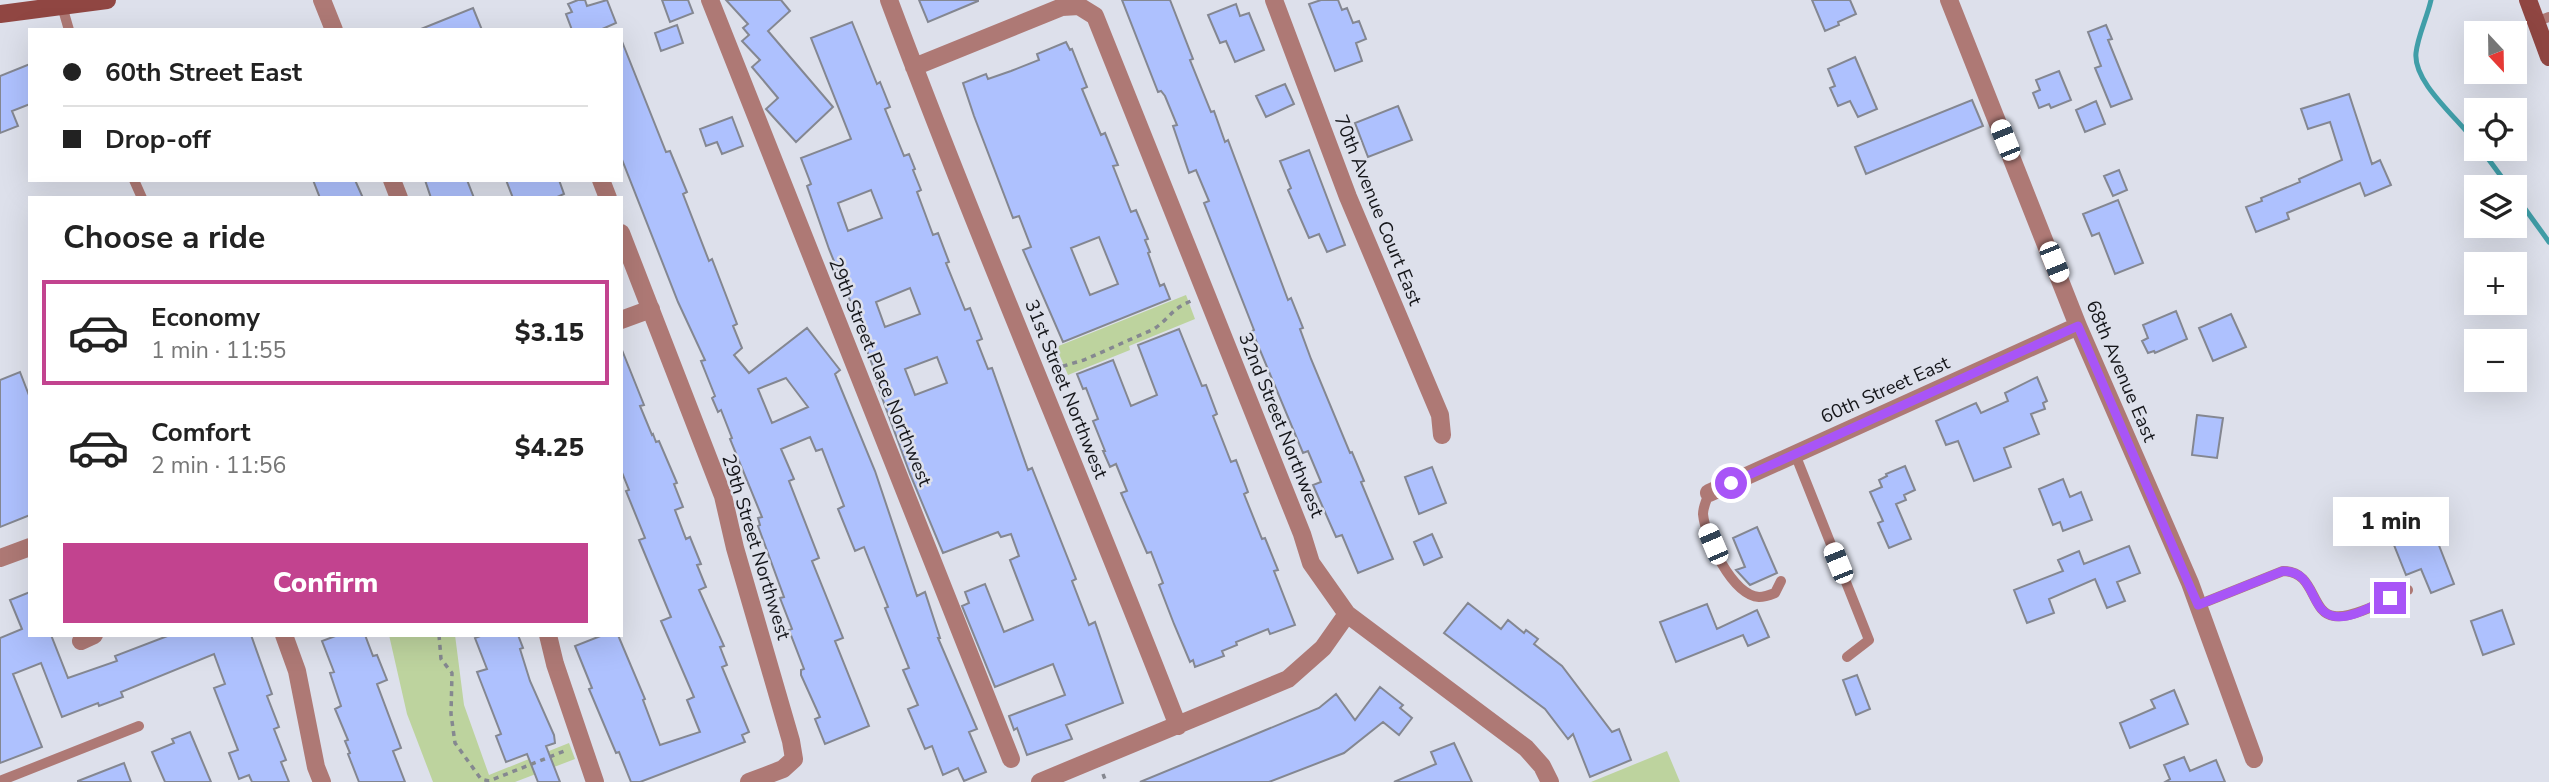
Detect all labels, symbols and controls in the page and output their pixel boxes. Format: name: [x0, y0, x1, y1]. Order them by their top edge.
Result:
north arrow: [2464, 21, 2527, 84]
map controls: [2464, 21, 2527, 392]
text: 60th Street East: [105, 55, 302, 90]
button: locate: [2464, 98, 2527, 161]
street label: 70th Avenue Court East: [1328, 111, 1428, 310]
car: [1988, 117, 2023, 163]
text: Drop-off: [105, 122, 211, 157]
button: layers: [2464, 175, 2527, 238]
text: Choose a ride: [63, 216, 265, 259]
car: [2037, 239, 2072, 285]
button: +: [2464, 252, 2527, 315]
street label: 29th Street Place Northwest: [822, 254, 938, 490]
street label: 31st Street Northwest: [1018, 296, 1114, 483]
street label: 68th Avenue East: [2079, 296, 2163, 446]
text: Economy: [151, 300, 260, 335]
icon: car: [67, 301, 130, 364]
text: $3.15: [515, 315, 584, 350]
street label: 32nd Street Northwest: [1232, 329, 1330, 522]
button: −: [2464, 329, 2527, 392]
text: 1 min · 11:55: [151, 335, 286, 366]
street label: 60th Street East: [1816, 350, 1954, 430]
text: Comfort: [151, 415, 251, 450]
icon: car: [67, 416, 130, 479]
text: $4.25: [515, 430, 584, 465]
text: 2 min · 11:56: [151, 450, 286, 481]
street label: 29th Street Northwest: [715, 451, 797, 643]
route start: [1715, 467, 1747, 499]
callout: 1 min: [2332, 496, 2448, 546]
text: 1 min: [2361, 506, 2421, 537]
car: [1696, 521, 1731, 567]
car: [1821, 540, 1856, 586]
button: Confirm: [63, 543, 588, 623]
route end: [2374, 582, 2406, 614]

